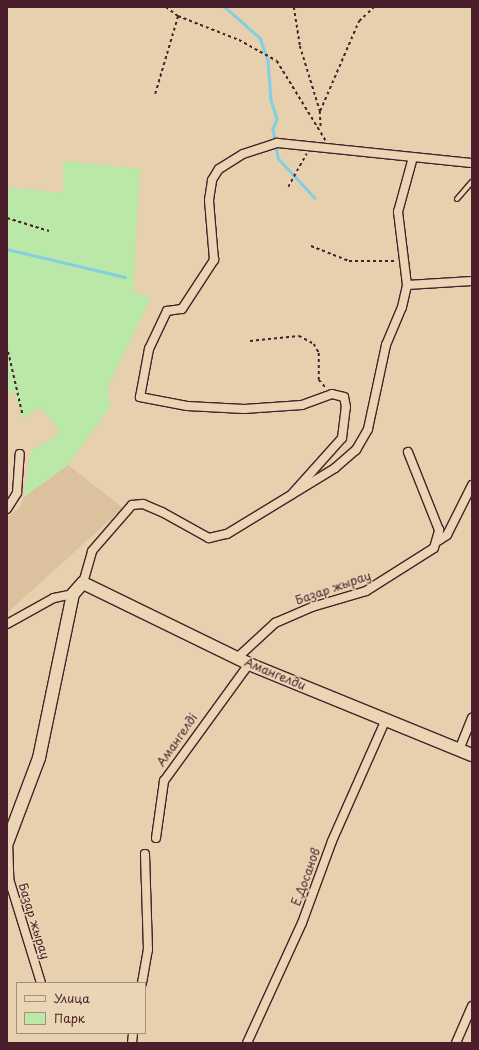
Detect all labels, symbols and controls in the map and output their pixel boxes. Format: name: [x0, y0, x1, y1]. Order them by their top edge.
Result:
street label: Базар жырау: [293, 568, 373, 608]
street label: Амангелди: [242, 655, 308, 693]
street label: Амангелді: [154, 711, 200, 769]
street label: Е.Досанов: [289, 846, 323, 908]
street label: Базар жырау: [16, 881, 52, 961]
legend: [16, 982, 146, 1034]
text: Улица: [54, 989, 90, 1007]
text: Парк: [54, 1009, 85, 1027]

